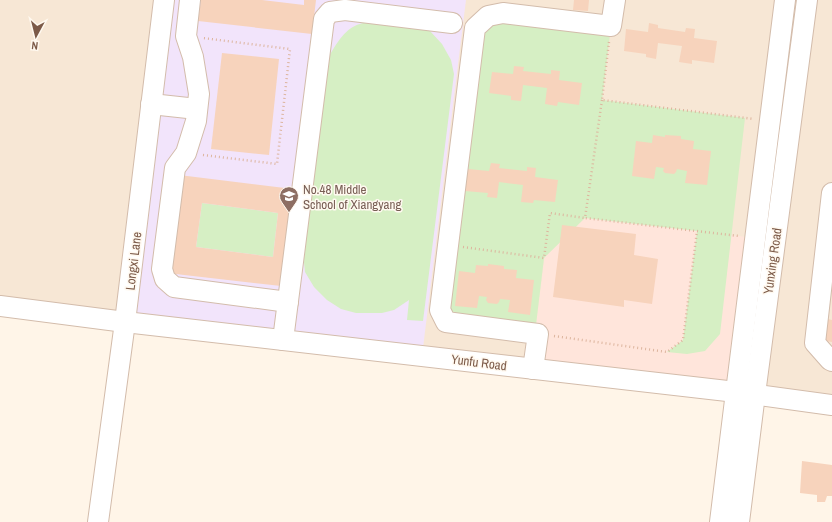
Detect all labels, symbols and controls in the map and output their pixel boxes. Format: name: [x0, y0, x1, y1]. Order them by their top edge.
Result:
north arrow: [16, 16, 56, 56]
text: N: [31, 39, 39, 53]
place label: No.48 Middle School of Xiangyang: [303, 181, 401, 213]
school or university icon: No.48 Middle School of Xiangyang: [278, 185, 300, 213]
street label: Yunxing Road: [759, 227, 786, 295]
street label: Longxi Lane: [121, 231, 146, 291]
street label: Yunfu Road: [450, 351, 508, 374]

